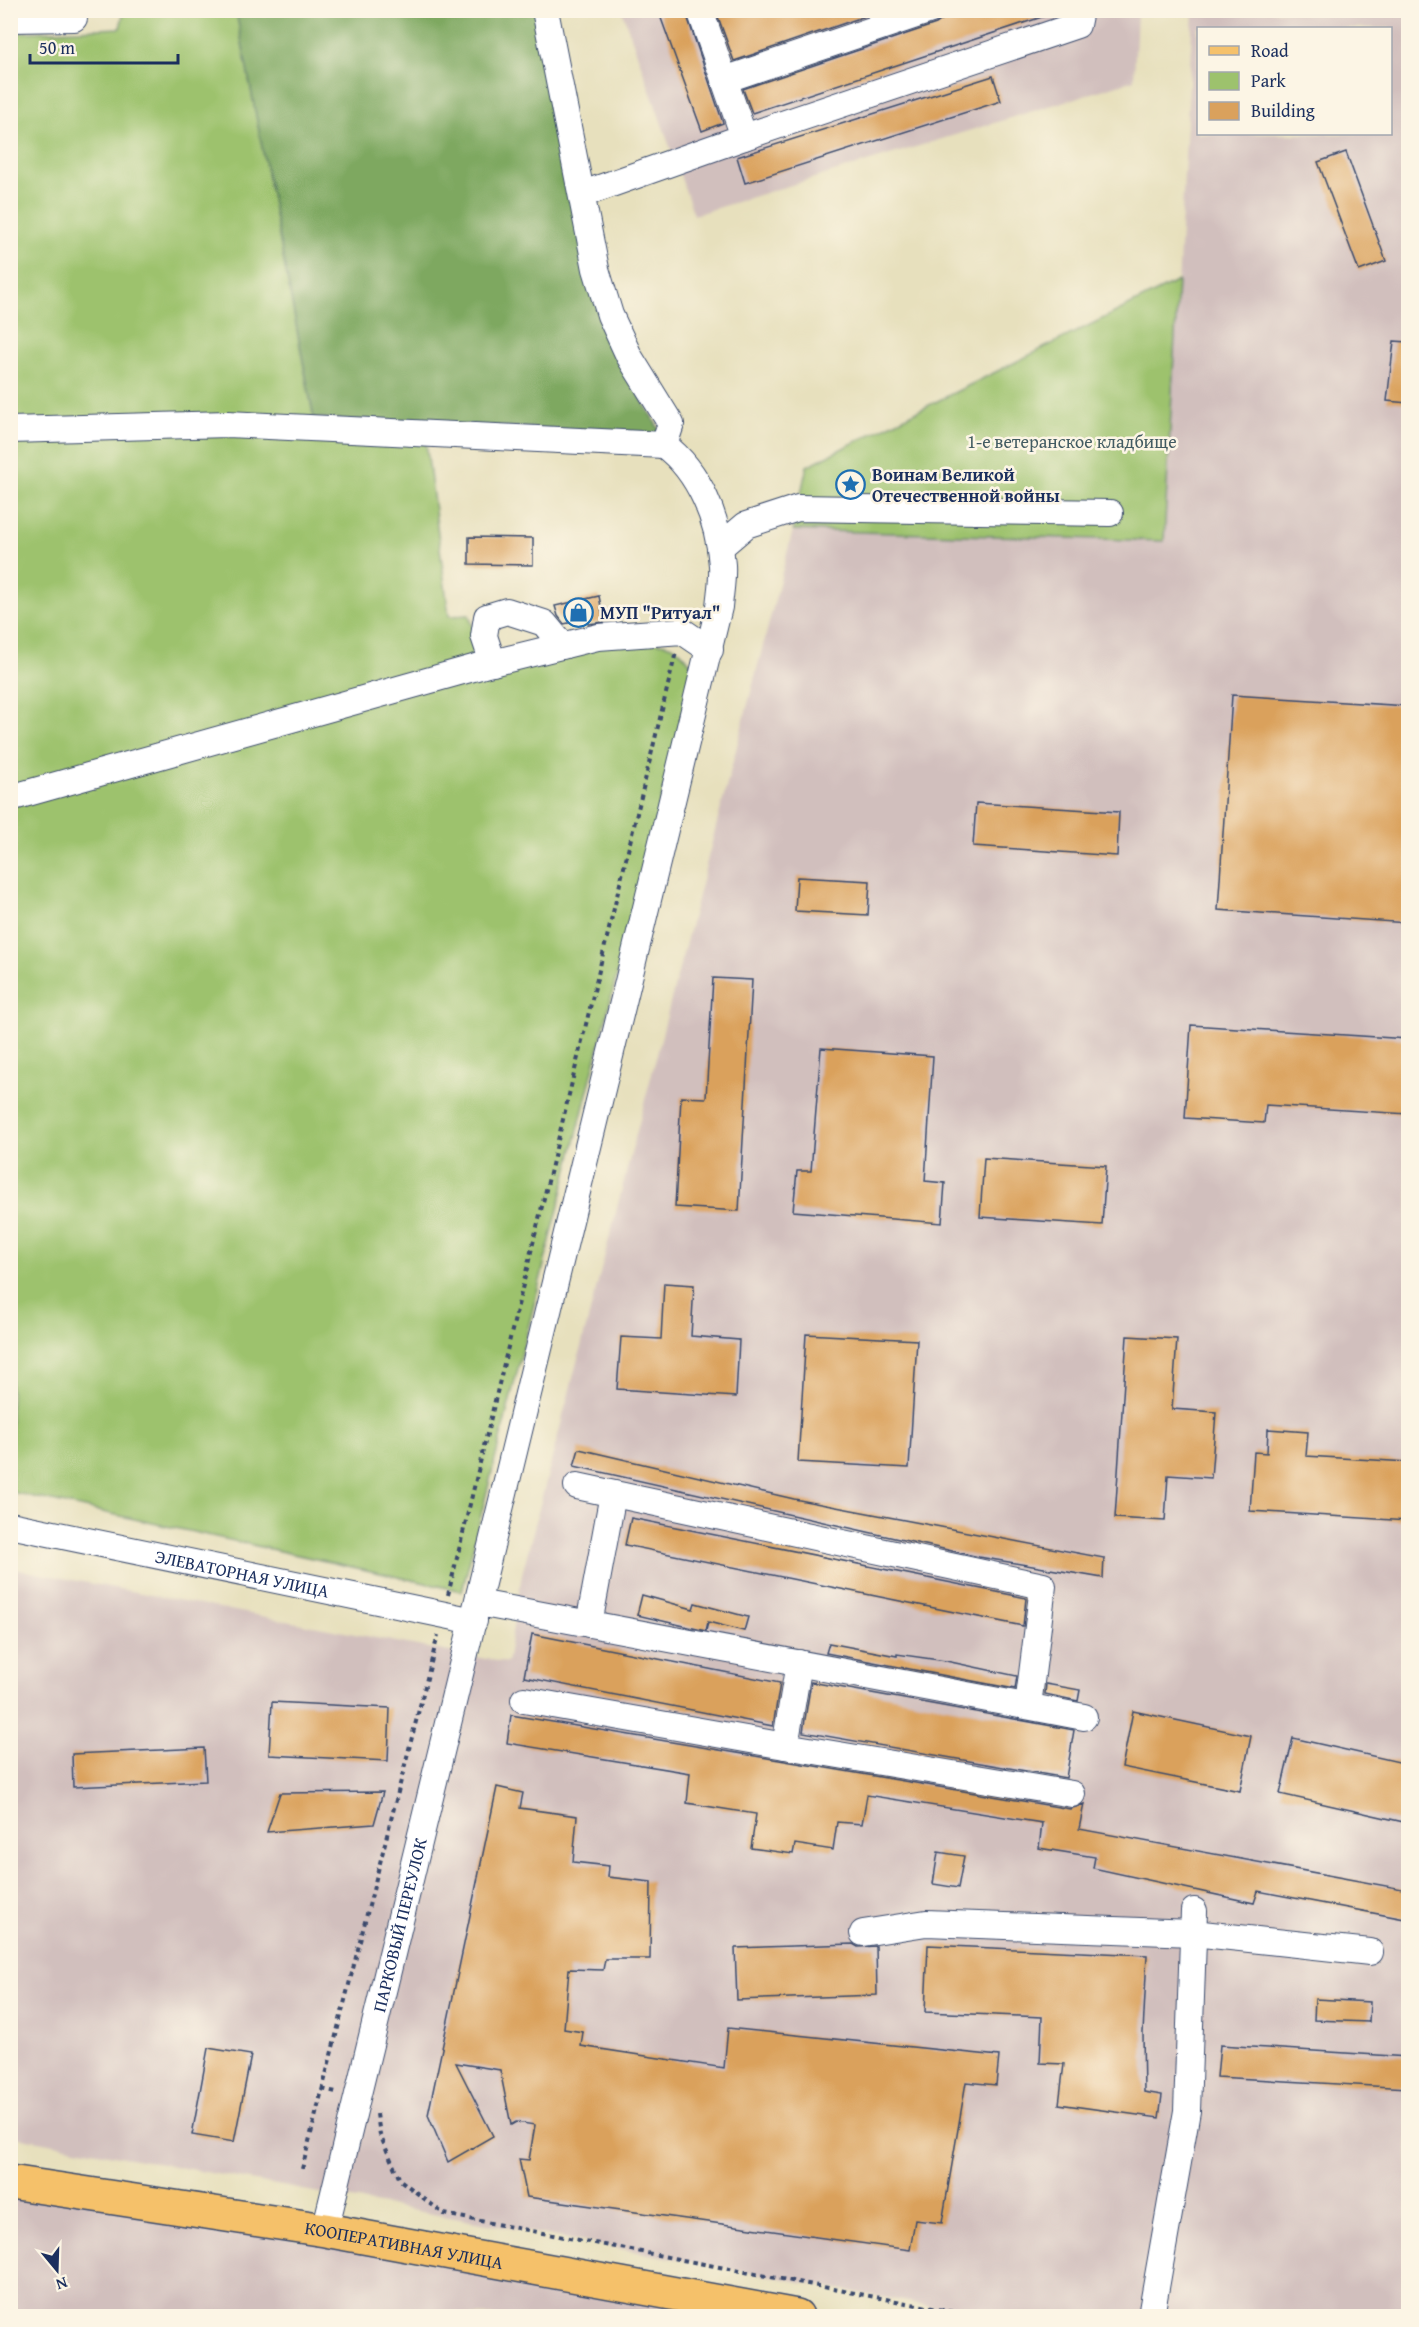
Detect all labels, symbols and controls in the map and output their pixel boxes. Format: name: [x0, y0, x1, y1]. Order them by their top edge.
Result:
scale bar: [30, 27, 178, 65]
legend: [1197, 27, 1392, 135]
text: 50 m: [39, 34, 75, 61]
text: Road: [1251, 37, 1289, 64]
text: Park: [1251, 67, 1287, 94]
text: Building: [1251, 97, 1315, 124]
park label: 1-е ветеранское кладбище: [967, 428, 1177, 455]
place label: Воинам Великой Отечественной войны: [872, 461, 1060, 509]
place icon: Воинам Великой Отечественной войны: [835, 468, 867, 500]
shop icon: МУП "Ритуал": [563, 596, 595, 628]
place label: МУП "Ритуал": [600, 599, 720, 626]
street label: ЭЛЕВАТОРНАЯ УЛИЦА: [153, 1542, 332, 1604]
street label: ПАРКОВЫЙ ПЕРЕУЛОК: [365, 1835, 433, 2015]
street label: КООПЕРАТИВНАЯ УЛИЦА: [303, 2214, 506, 2276]
north arrow: [27, 2240, 87, 2300]
text: N: [53, 2271, 71, 2297]

